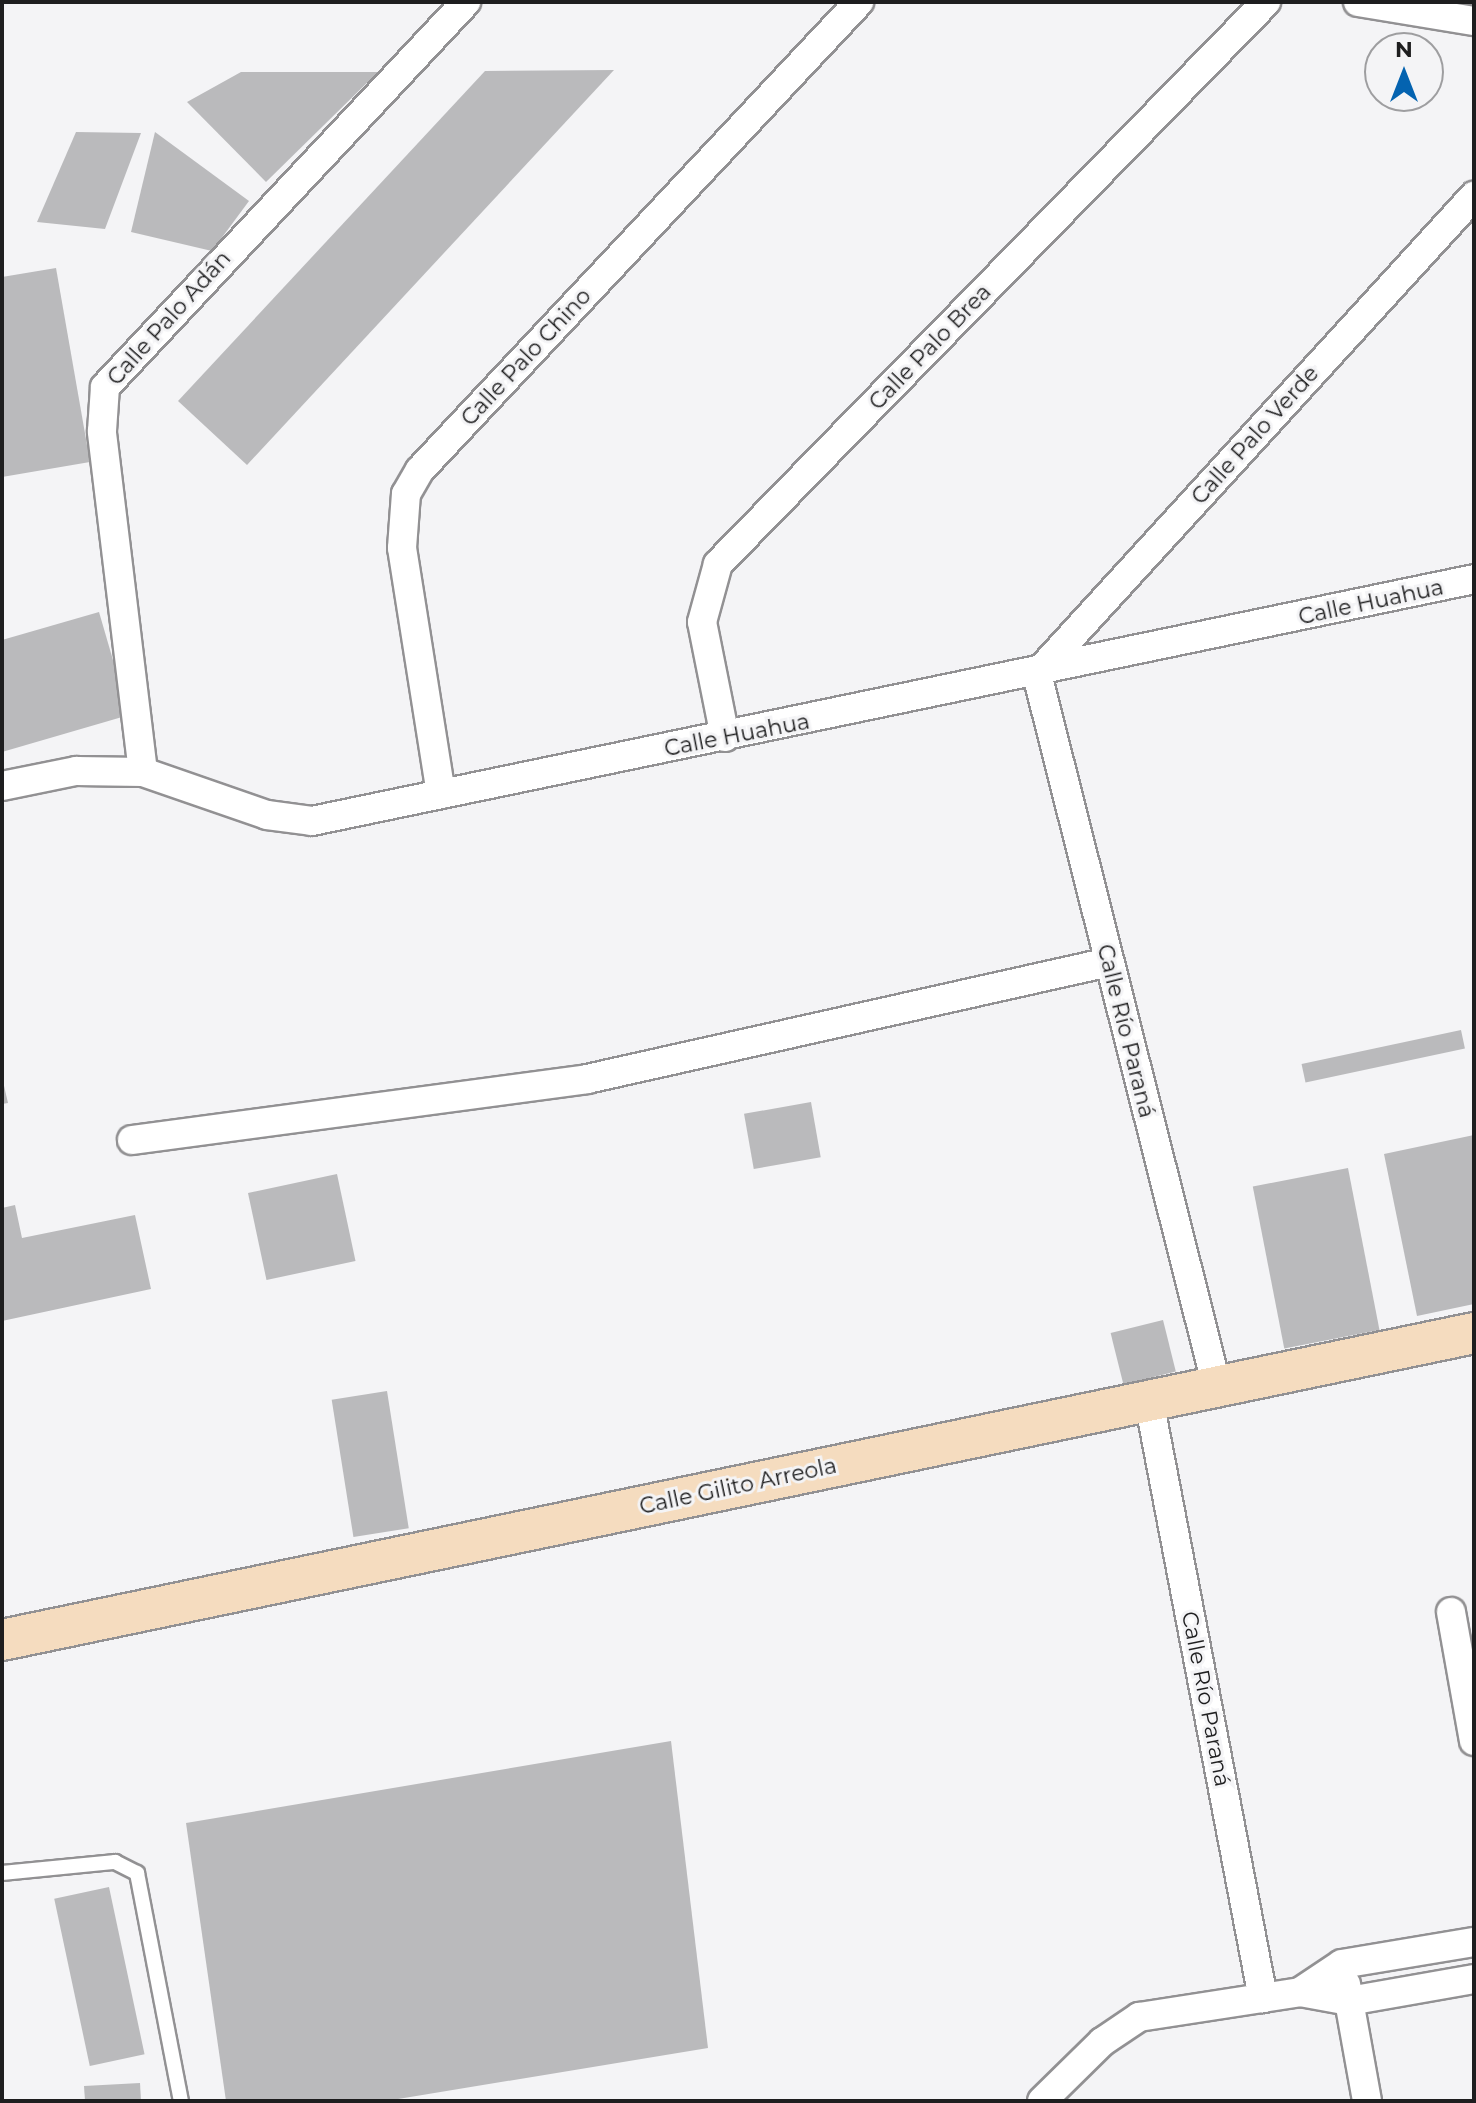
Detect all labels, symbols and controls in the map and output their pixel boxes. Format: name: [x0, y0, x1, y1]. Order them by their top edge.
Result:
north arrow: [1364, 32, 1444, 112]
text: N: [1395, 36, 1413, 63]
street label: Calle Palo Adán: [102, 245, 236, 391]
street label: Calle Palo Brea: [863, 279, 997, 415]
street label: Calle Palo Chino: [456, 283, 596, 431]
street label: Calle Palo Verde: [1186, 360, 1324, 510]
street label: Calle Huahua: [1296, 574, 1446, 630]
street label: Calle Huahua: [662, 708, 812, 762]
street label: Calle Río Paraná: [1092, 942, 1160, 1120]
street label: Calle Gilito Arreola: [637, 1452, 839, 1520]
street label: Calle Río Paraná: [1176, 1609, 1236, 1789]

